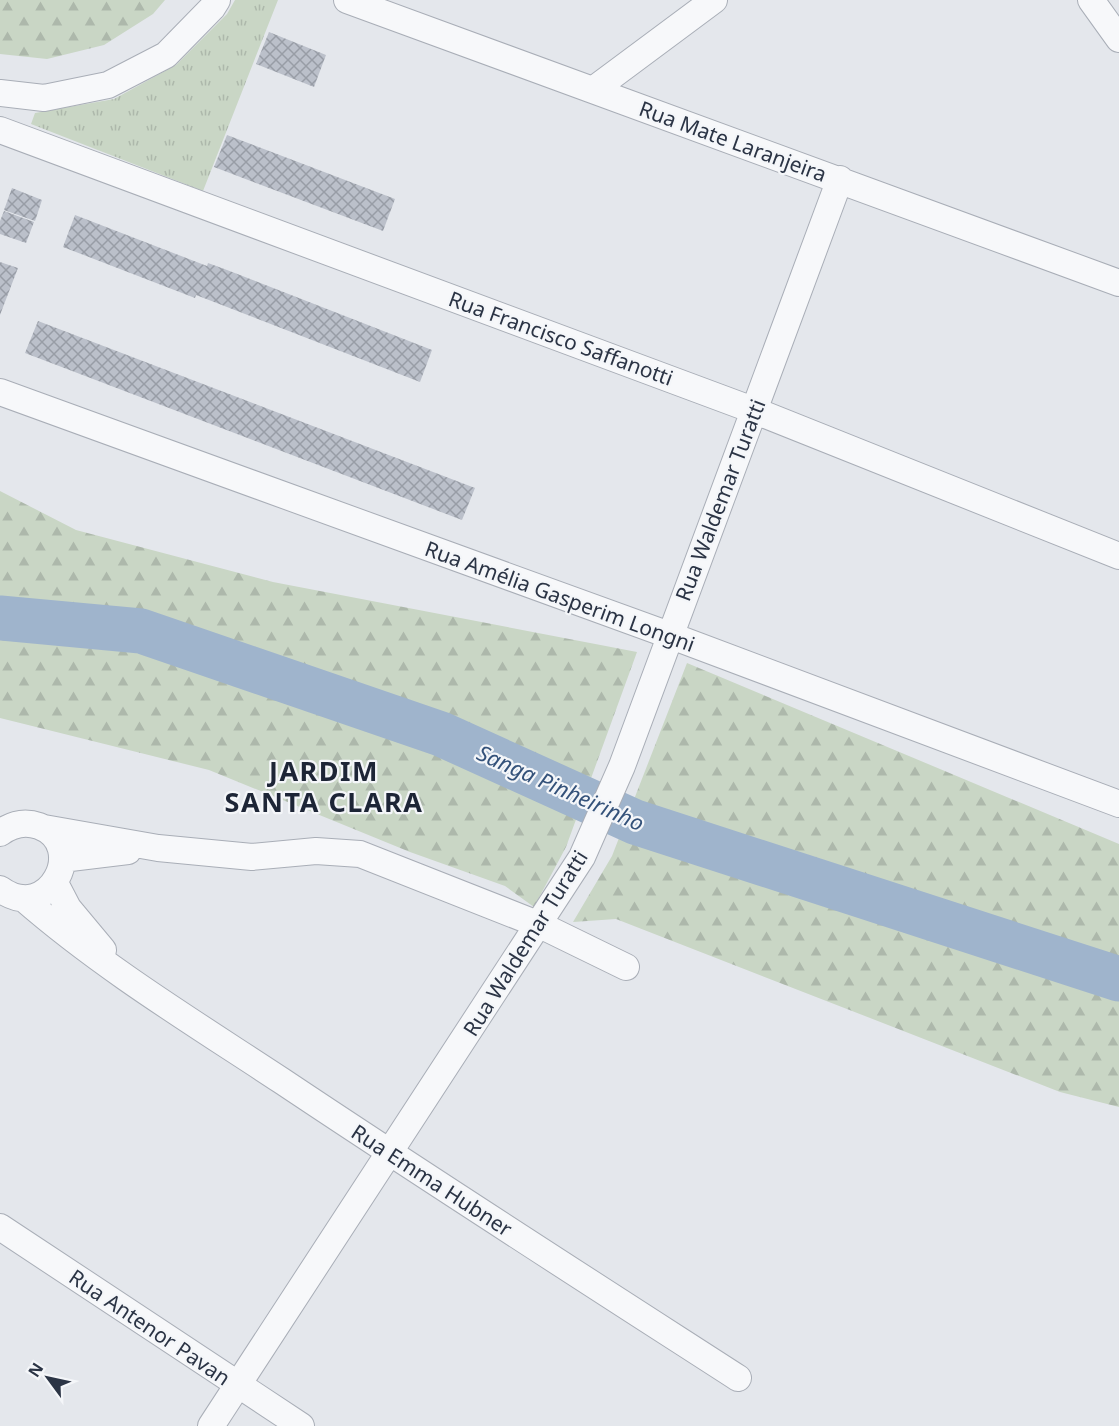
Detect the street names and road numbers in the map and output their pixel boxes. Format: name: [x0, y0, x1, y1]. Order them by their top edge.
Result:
street label: Rua Mate Laranjeira: [635, 94, 831, 188]
street label: Rua Francisco Saffanotti: [445, 284, 677, 392]
street label: Rua Waldemar Turatti: [669, 395, 771, 605]
street label: Rua Amélia Gasperim Longni: [421, 534, 699, 658]
street label: Rua Waldemar Turatti: [456, 845, 594, 1041]
street label: Rua Emma Hubner: [346, 1117, 518, 1243]
street label: Rua Antenor Pavan: [64, 1263, 236, 1391]

